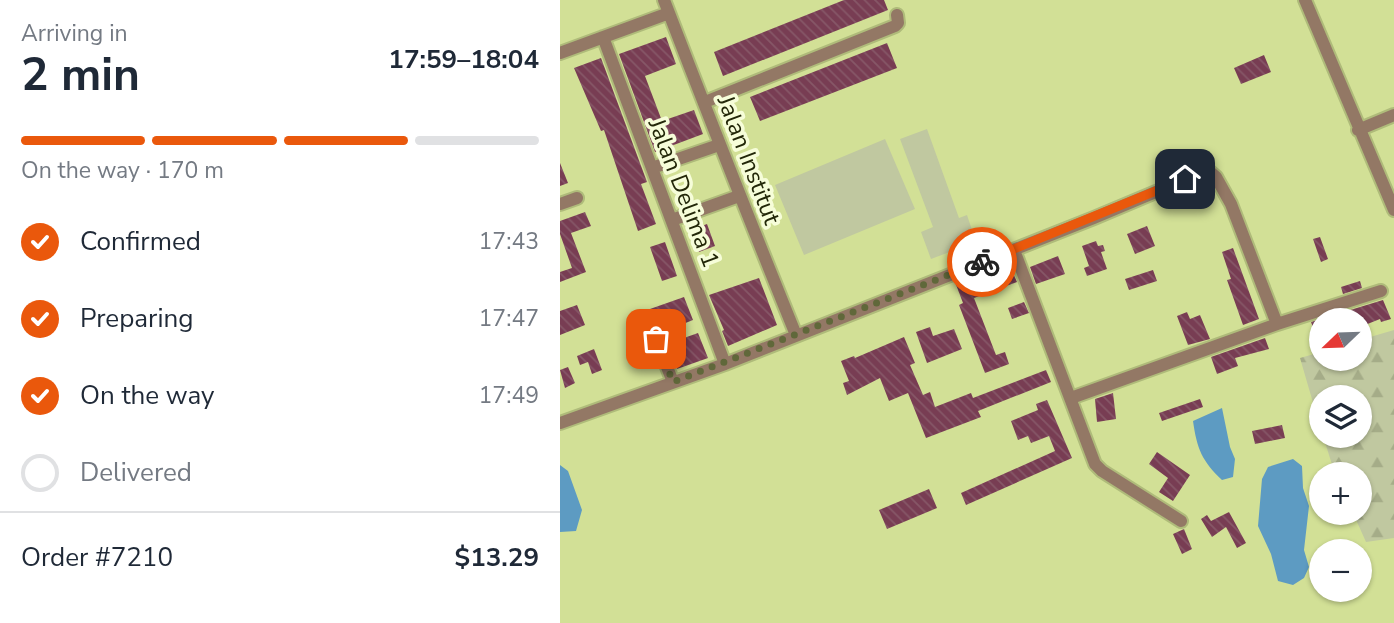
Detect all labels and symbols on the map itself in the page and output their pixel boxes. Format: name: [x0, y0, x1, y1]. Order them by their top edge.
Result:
street label: Jalan Institut: [709, 90, 788, 230]
street label: Jalan Delima 1: [641, 113, 727, 272]
pin: [1155, 149, 1215, 209]
courier: [947, 227, 1017, 297]
north arrow: [1309, 308, 1372, 371]
pin: [626, 309, 686, 369]

